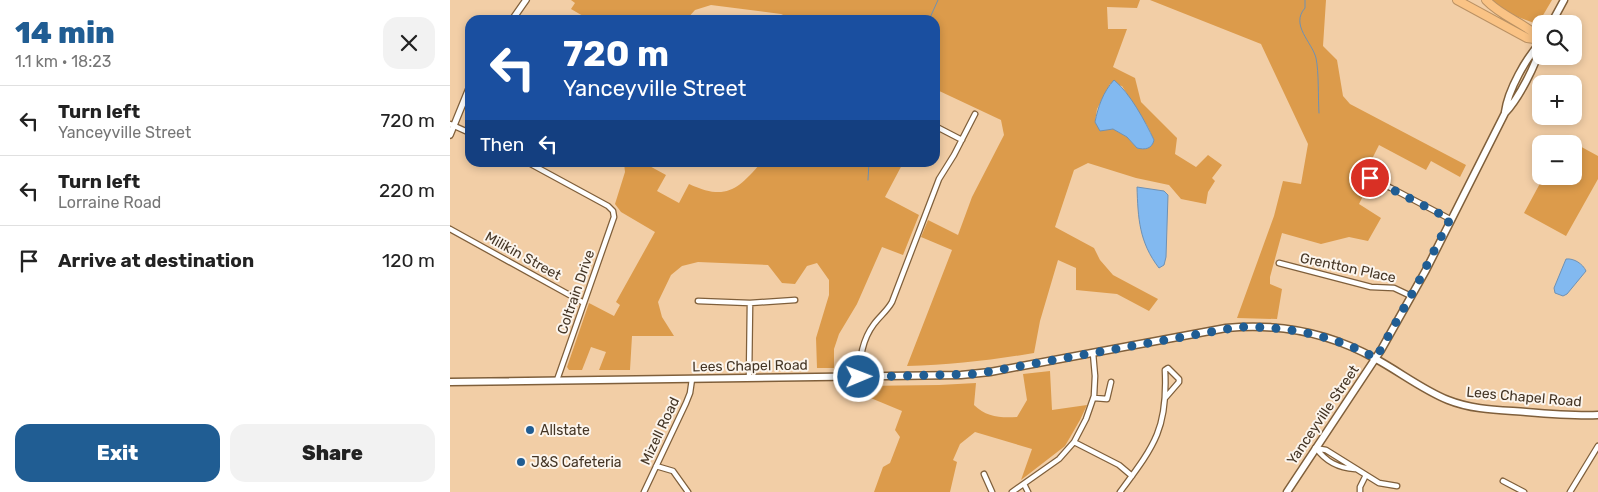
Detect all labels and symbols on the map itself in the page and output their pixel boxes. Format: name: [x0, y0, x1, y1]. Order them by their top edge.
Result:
pin: [1349, 157, 1391, 199]
street label: Milikin Street: [482, 228, 564, 284]
street label: Coltrain Drive: [554, 247, 598, 336]
street label: Grentton Place: [1299, 250, 1398, 286]
position arrow: [832, 350, 884, 402]
street label: Lees Chapel Road: [692, 356, 808, 376]
street label: Yanceyville Street: [1283, 361, 1363, 468]
street label: Lees Chapel Road: [1466, 383, 1582, 411]
street label: Mizell Road: [637, 394, 683, 468]
place label: Allstate: [540, 422, 590, 439]
marker: Allstate: [524, 424, 536, 436]
place label: J&S Cafeteria: [531, 454, 622, 471]
marker: J&S Cafeteria: [515, 456, 527, 468]

